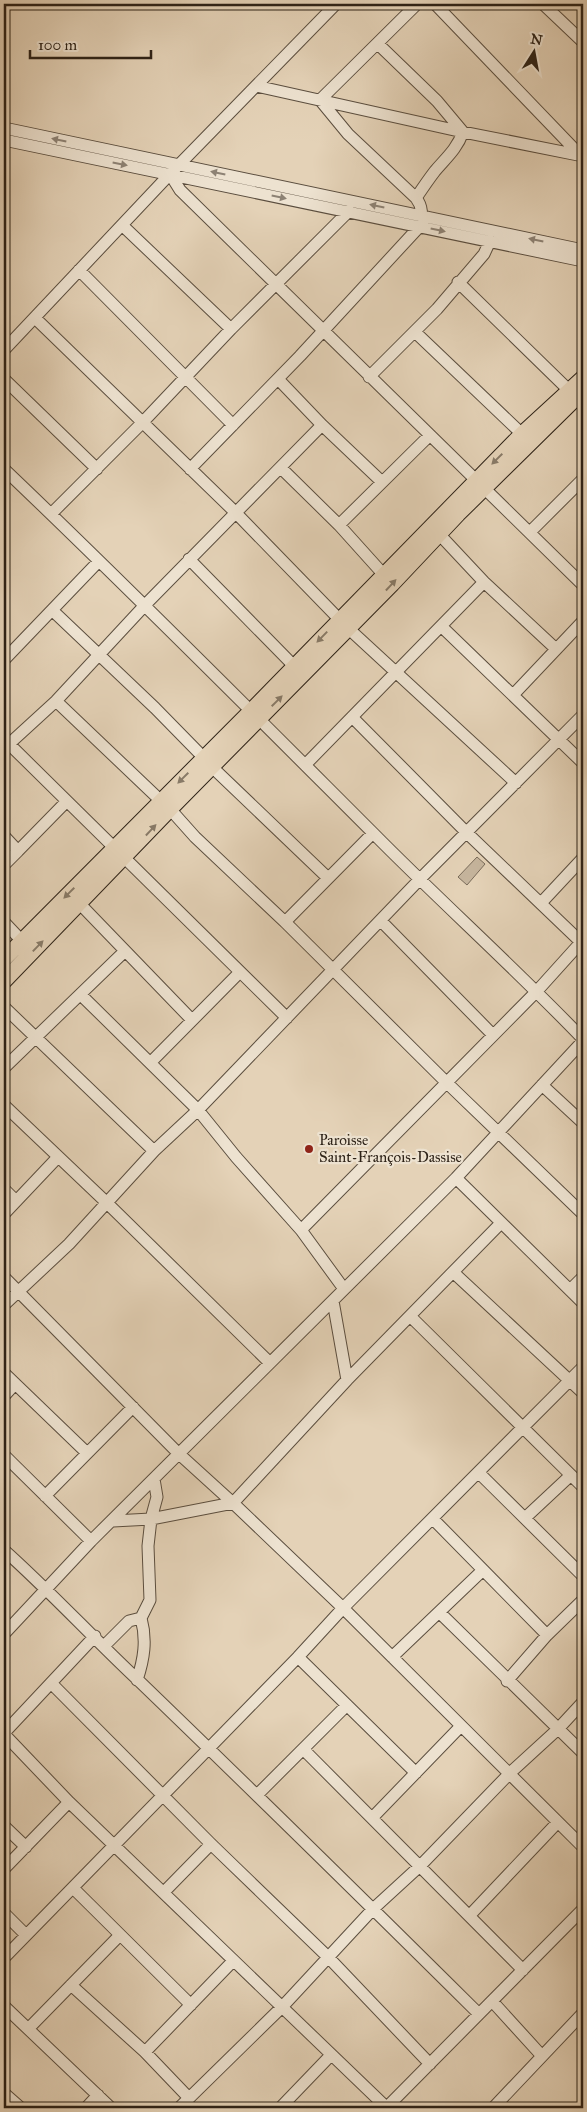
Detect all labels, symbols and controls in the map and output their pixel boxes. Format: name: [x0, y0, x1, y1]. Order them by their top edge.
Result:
scale bar: [30, 28, 151, 60]
north arrow: [510, 28, 560, 78]
text: N: [529, 30, 544, 49]
text: 100 m: [38, 36, 78, 54]
one-way arrow: [50, 135, 66, 143]
one-way arrow: [113, 160, 129, 168]
one-way arrow: [210, 169, 225, 177]
one-way arrow: [272, 193, 288, 201]
one-way arrow: [369, 202, 384, 210]
one-way arrow: [431, 226, 446, 234]
one-way arrow: [528, 236, 543, 244]
one-way arrow: [491, 453, 503, 465]
one-way arrow: [385, 580, 397, 592]
one-way arrow: [316, 631, 328, 643]
one-way arrow: [271, 696, 283, 708]
one-way arrow: [178, 772, 190, 784]
one-way arrow: [145, 824, 157, 836]
one-way arrow: [63, 887, 75, 899]
one-way arrow: [32, 941, 44, 953]
place label: Paroisse Saint-François-Dassise: [319, 1131, 462, 1166]
marker: Paroisse Saint-François-Dassise: [303, 1143, 315, 1155]

